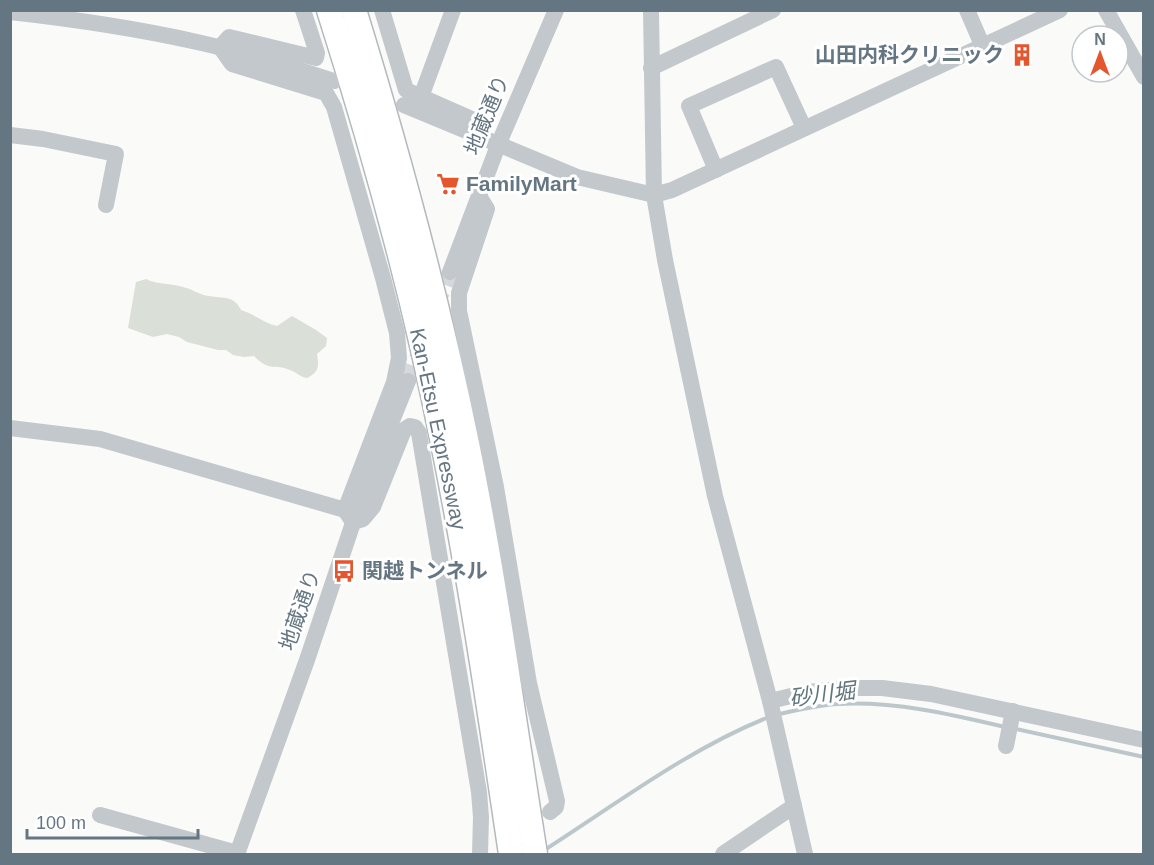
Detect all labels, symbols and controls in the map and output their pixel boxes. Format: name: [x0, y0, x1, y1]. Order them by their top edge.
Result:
north arrow: [1070, 24, 1130, 84]
text: N: [1094, 31, 1106, 48]
building icon: 山田内科クリニック: [1009, 42, 1035, 68]
place label: 山田内科クリニック: [815, 43, 1004, 66]
street label: 地蔵通り: [460, 72, 513, 158]
supermarket icon: FamilyMart: [435, 171, 461, 197]
place label: FamilyMart: [466, 172, 577, 195]
street label: Kan-Etsu Expressway: [406, 326, 471, 532]
bus stop icon: 関越トンネル: [331, 558, 357, 584]
place label: 関越トンネル: [362, 559, 488, 582]
street label: 地蔵通り: [275, 566, 324, 653]
water label: 砂川堀: [788, 678, 859, 711]
scale bar: [27, 802, 198, 840]
text: 100 m: [36, 813, 86, 833]

